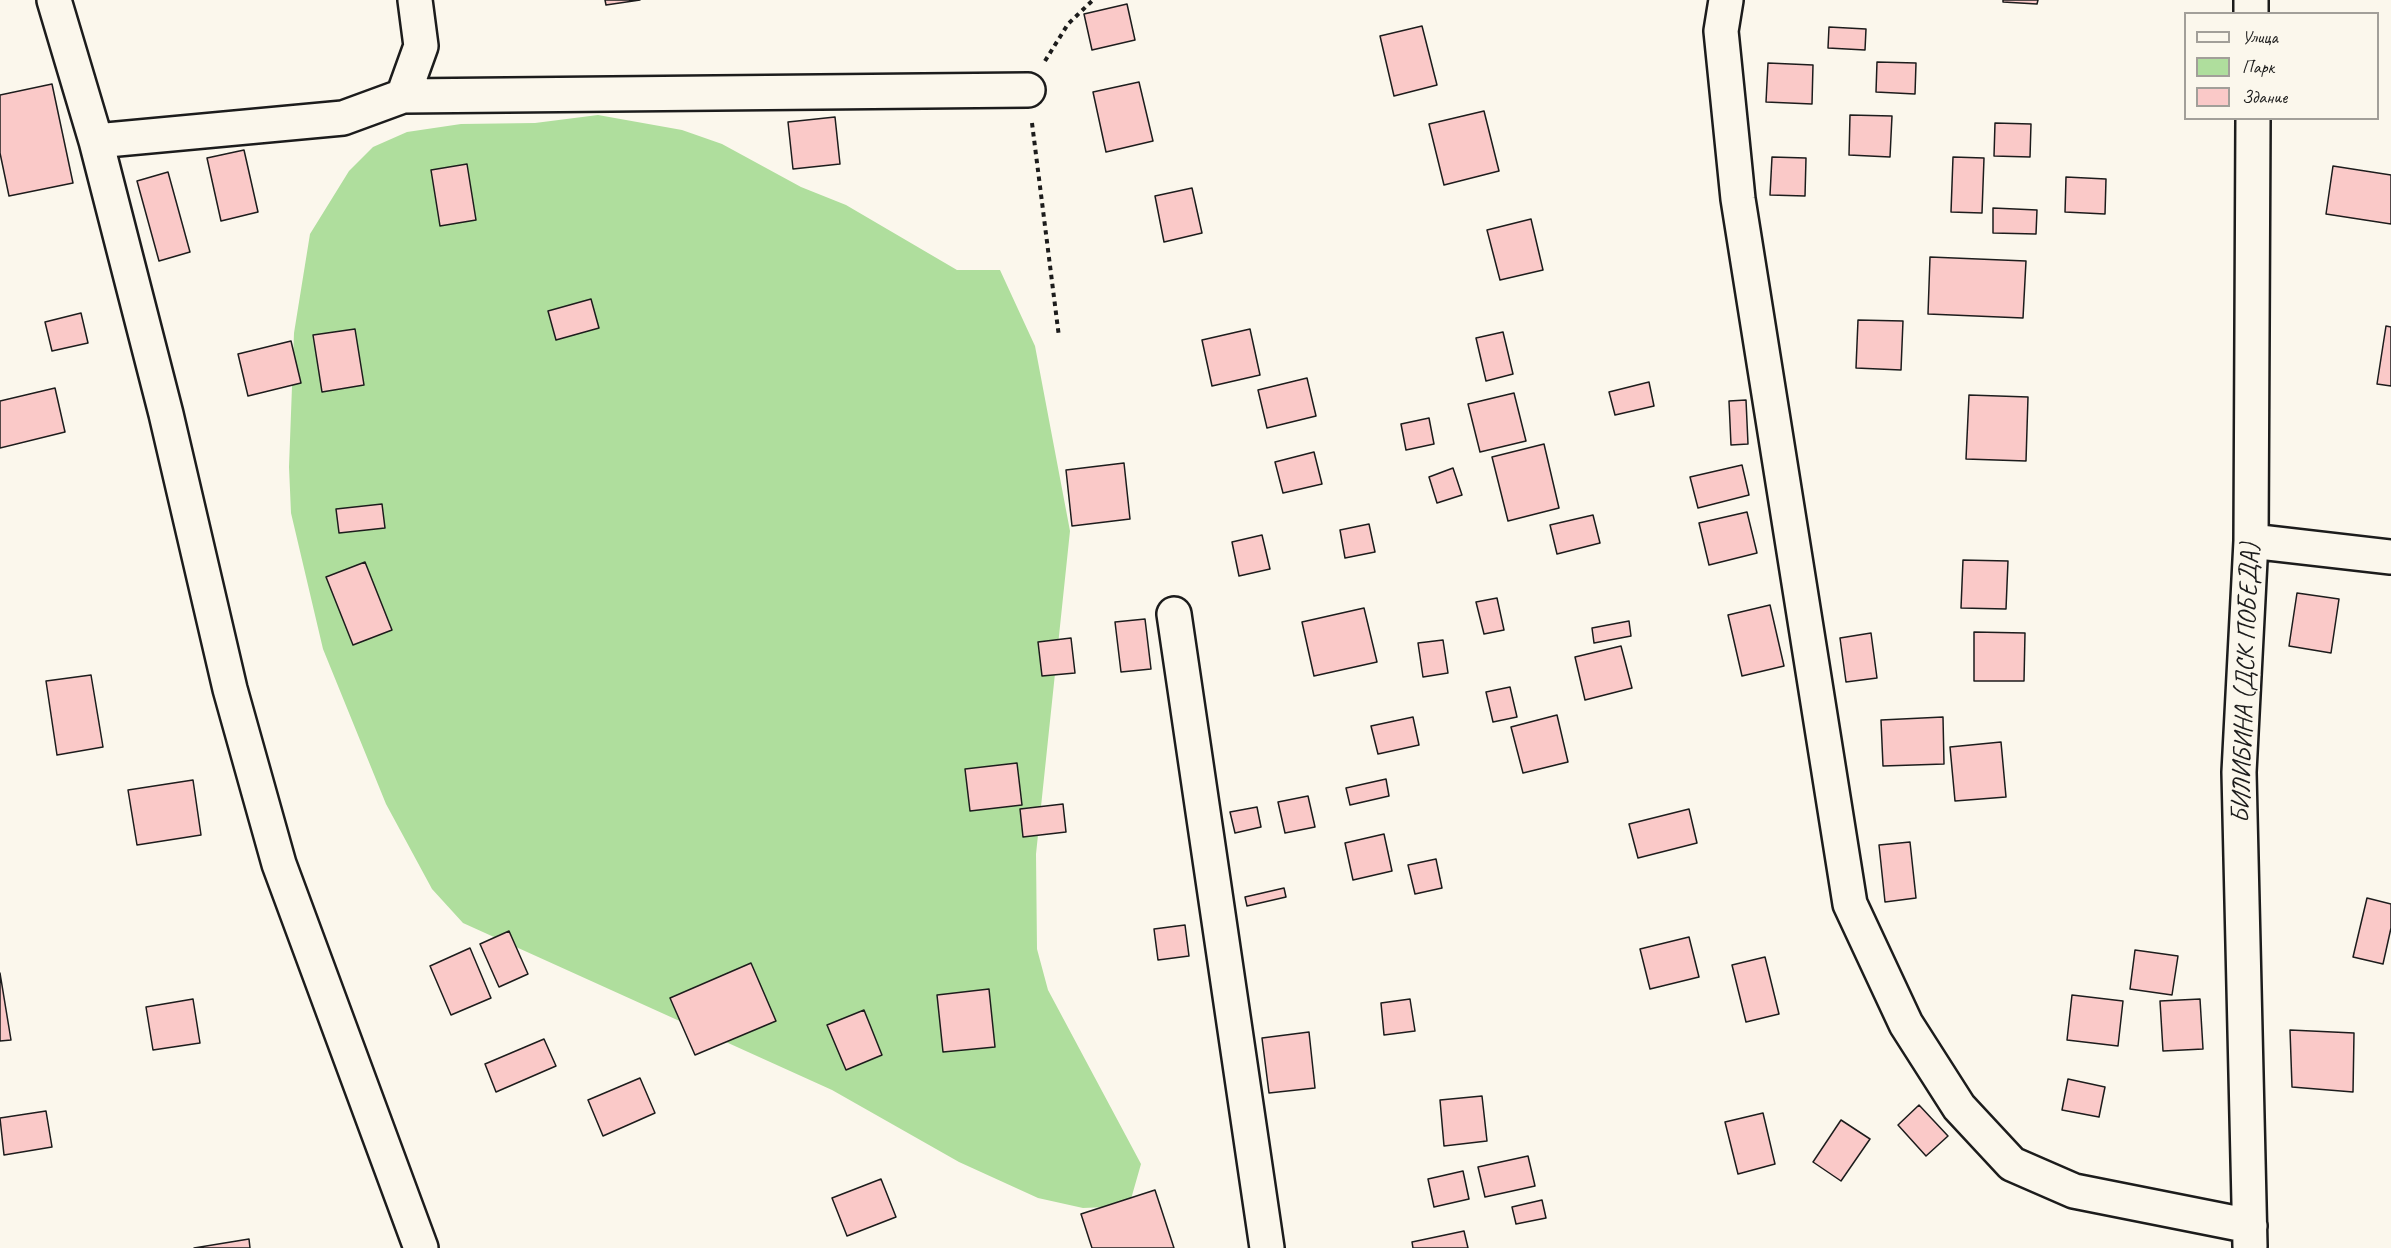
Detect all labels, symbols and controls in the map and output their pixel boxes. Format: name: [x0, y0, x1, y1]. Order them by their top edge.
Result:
legend: [2184, 12, 2379, 120]
text: Улица: [2242, 26, 2278, 48]
text: Парк: [2242, 56, 2274, 78]
text: Здание: [2242, 86, 2287, 108]
street label: БИЛИБИНА (ДСК ПОБЕДА): [2226, 542, 2266, 824]

